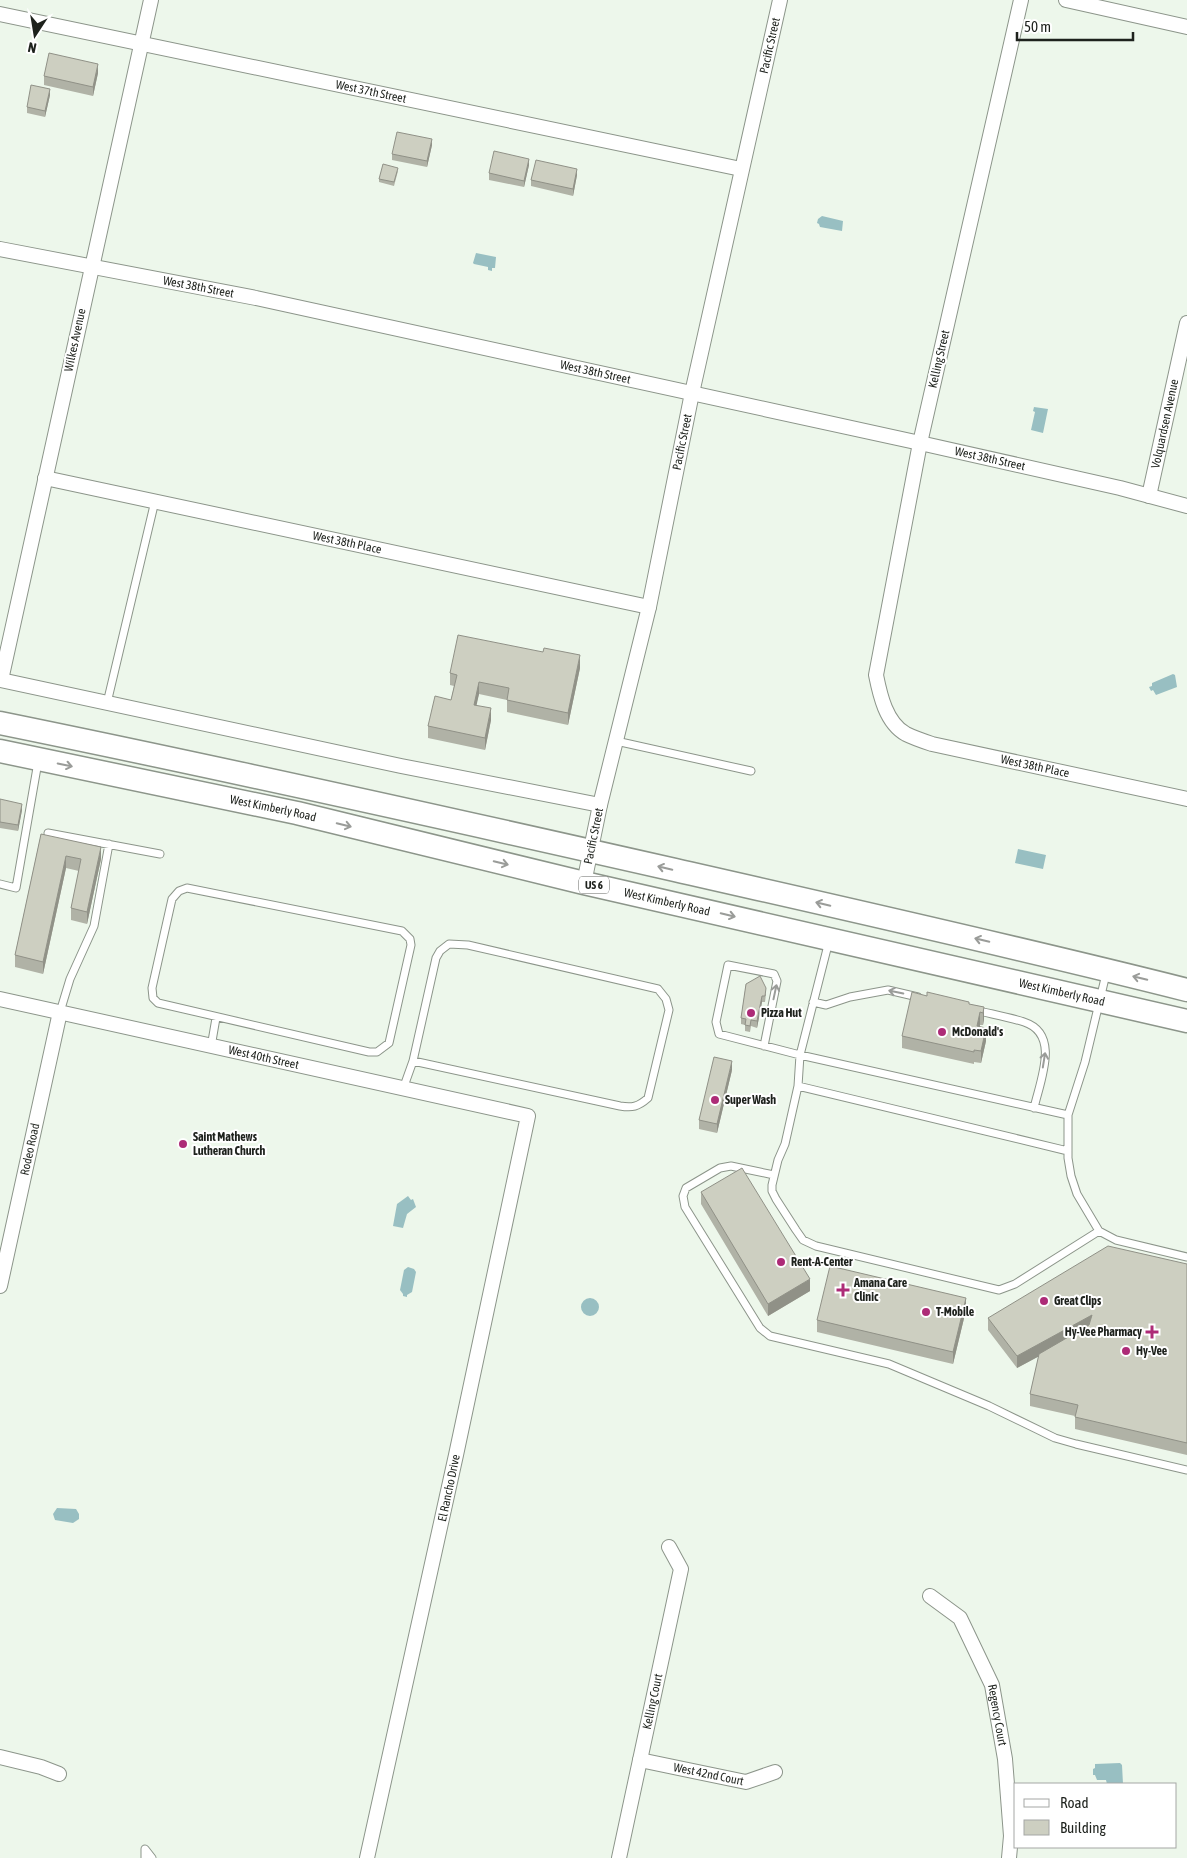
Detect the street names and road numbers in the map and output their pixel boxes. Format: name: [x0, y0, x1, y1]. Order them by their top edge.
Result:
street label: Pacific Street: [757, 16, 783, 75]
street label: West 37th Street: [334, 77, 408, 106]
street label: West 38th Street: [162, 273, 235, 301]
street label: Wilkes Avenue: [61, 307, 89, 373]
street label: Kelling Street: [926, 328, 953, 389]
street label: West 38th Street: [559, 358, 632, 387]
street label: Volquardsen Avenue: [1148, 378, 1181, 470]
street label: Pacific Street: [670, 412, 695, 471]
street label: West 38th Street: [953, 444, 1027, 474]
street label: West 38th Place: [312, 528, 383, 557]
street label: West 38th Place: [999, 752, 1071, 780]
street label: West Kimberly Road: [229, 792, 318, 824]
street label: Pacific Street: [581, 806, 606, 865]
road number: US 6: [579, 876, 609, 894]
street label: West Kimberly Road: [623, 885, 711, 919]
street label: West Kimberly Road: [1017, 976, 1106, 1009]
street label: West 40th Street: [227, 1043, 301, 1072]
street label: Rodeo Road: [17, 1122, 42, 1177]
street label: El Rancho Drive: [435, 1453, 463, 1523]
street label: Kelling Court: [640, 1672, 665, 1731]
street label: Regency Court: [985, 1683, 1010, 1748]
street label: West 42nd Court: [672, 1760, 745, 1788]

